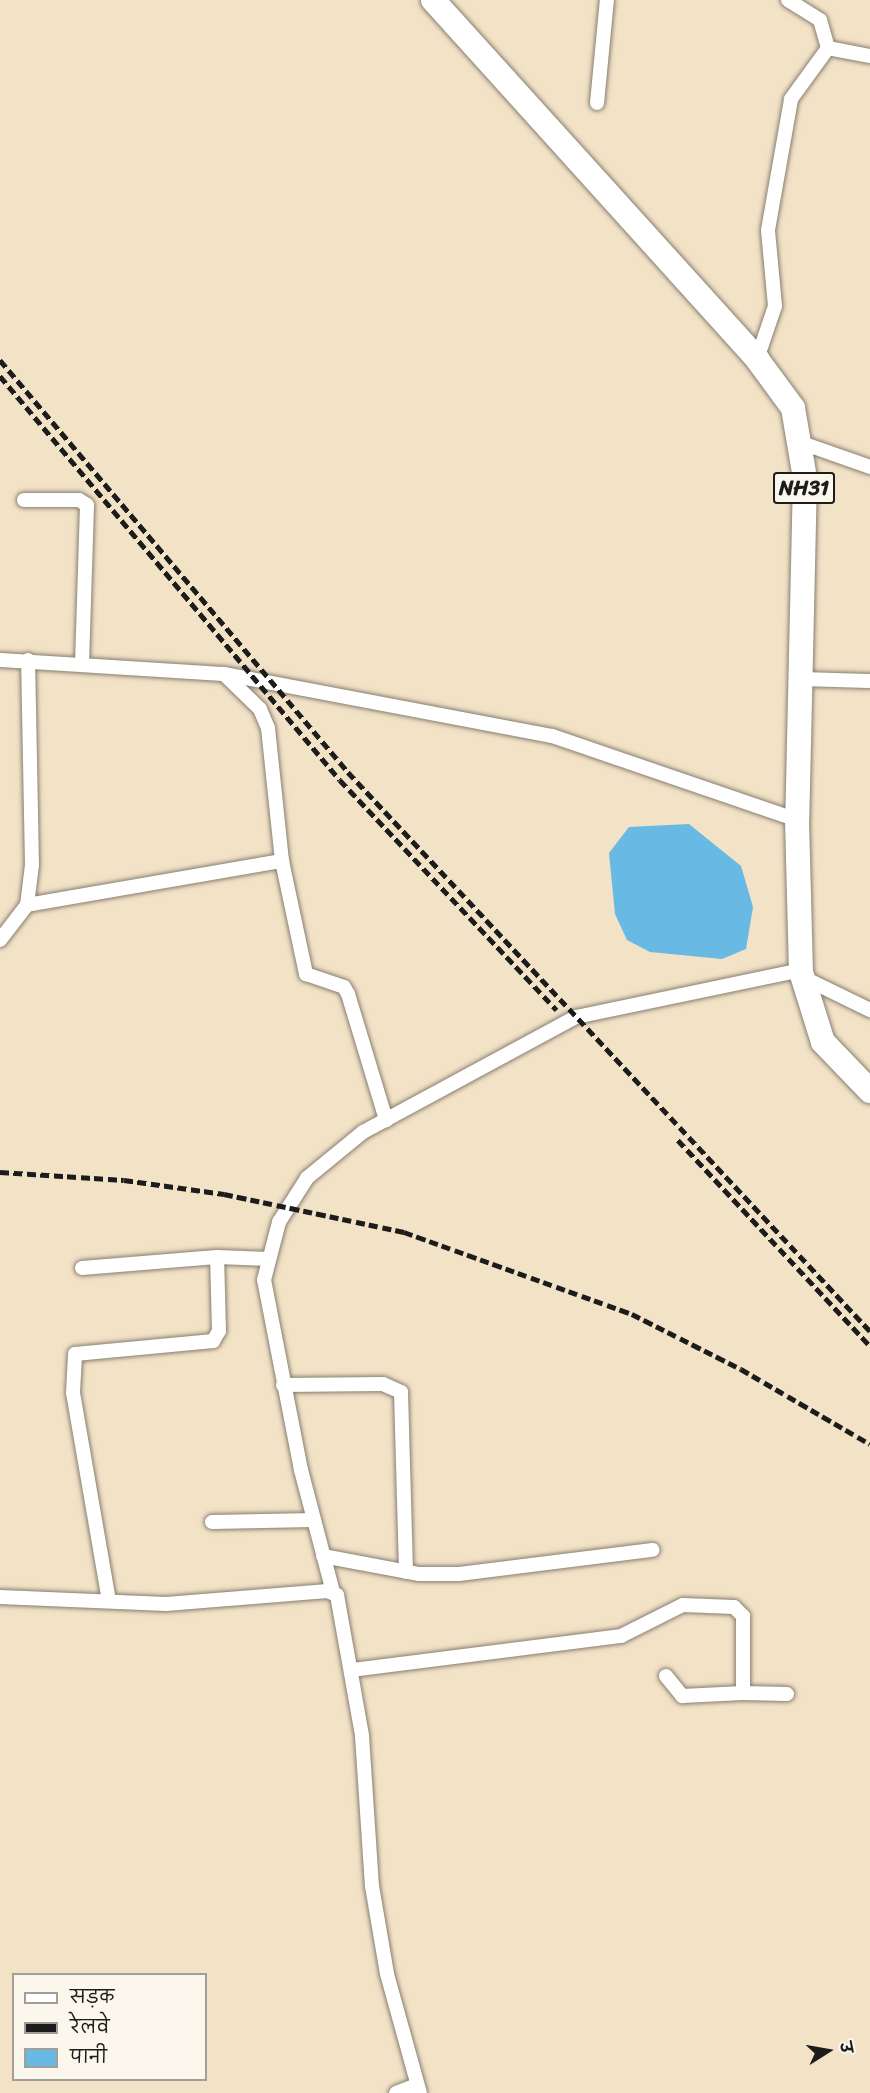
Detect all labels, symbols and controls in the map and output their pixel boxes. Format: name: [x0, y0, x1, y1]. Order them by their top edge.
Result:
road number: NH31: [772, 470, 836, 506]
legend: [12, 1973, 207, 2081]
text: सड़क: [70, 1981, 114, 2013]
text: रेलवे: [70, 2011, 110, 2043]
north arrow: [798, 2021, 858, 2081]
text: उ: [831, 2039, 861, 2055]
text: पानी: [70, 2041, 107, 2073]

